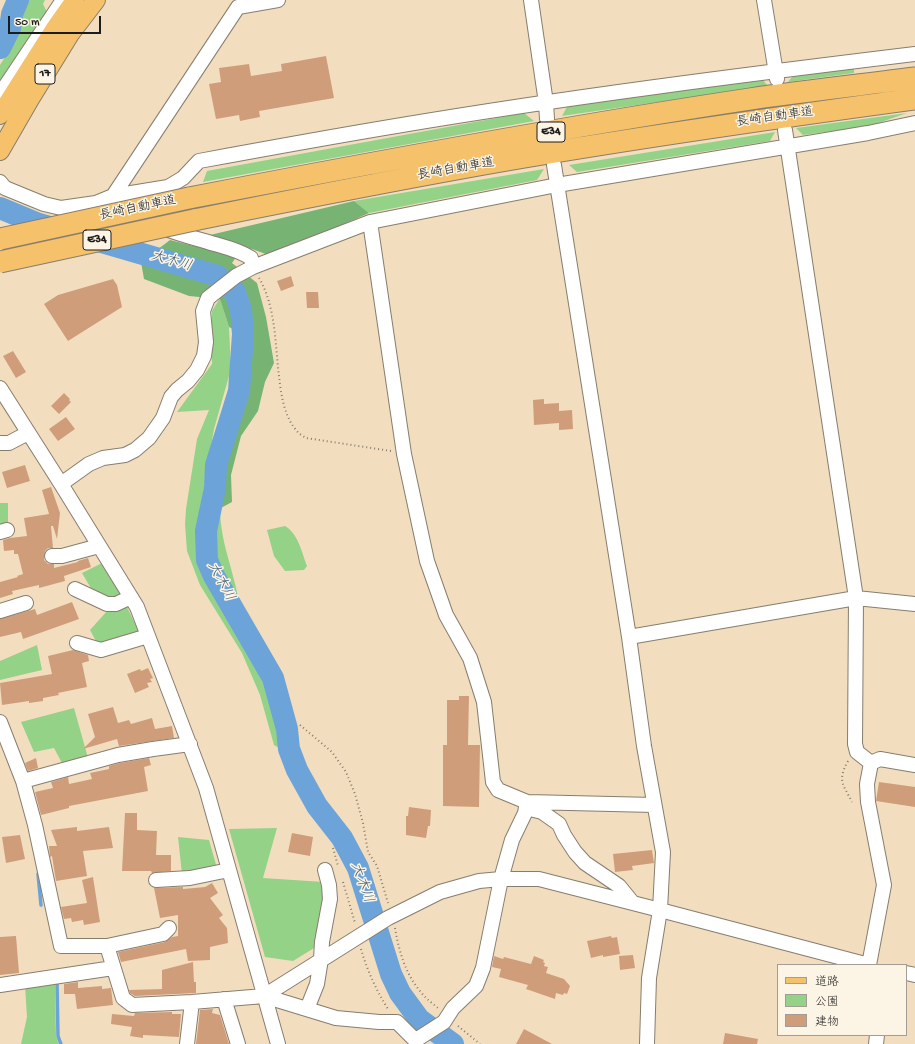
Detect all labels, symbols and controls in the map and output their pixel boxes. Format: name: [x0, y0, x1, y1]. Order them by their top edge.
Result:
scale bar: [10, 8, 103, 34]
text: 50 m: [15, 16, 40, 30]
road number: 17: [35, 64, 55, 84]
street label: 長崎自動車道: [735, 105, 815, 131]
road number: E34: [537, 122, 565, 142]
street label: 長崎自動車道: [416, 156, 496, 184]
street label: 長崎自動車道: [98, 193, 178, 225]
road number: E34: [83, 230, 111, 250]
water label: 大木川: [148, 248, 194, 276]
water label: 大木川: [203, 560, 237, 604]
water label: 大木川: [346, 860, 376, 906]
legend: [777, 964, 907, 1036]
text: 道路: [815, 976, 839, 990]
text: 公園: [815, 996, 839, 1010]
text: 建物: [815, 1016, 839, 1030]

